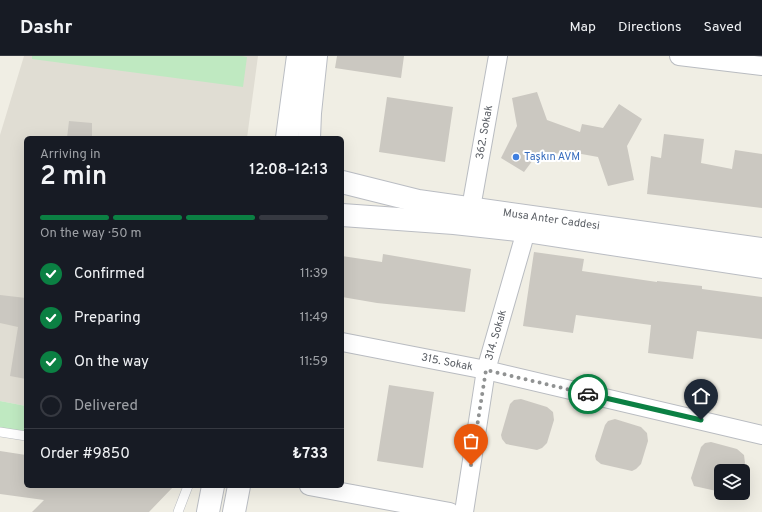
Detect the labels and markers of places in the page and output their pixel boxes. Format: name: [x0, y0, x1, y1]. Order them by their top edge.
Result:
place label: Taşkın AVM: [524, 150, 580, 164]
marker: Taşkın AVM: [511, 152, 521, 162]
pin: [684, 379, 718, 420]
pin: [454, 424, 488, 465]

